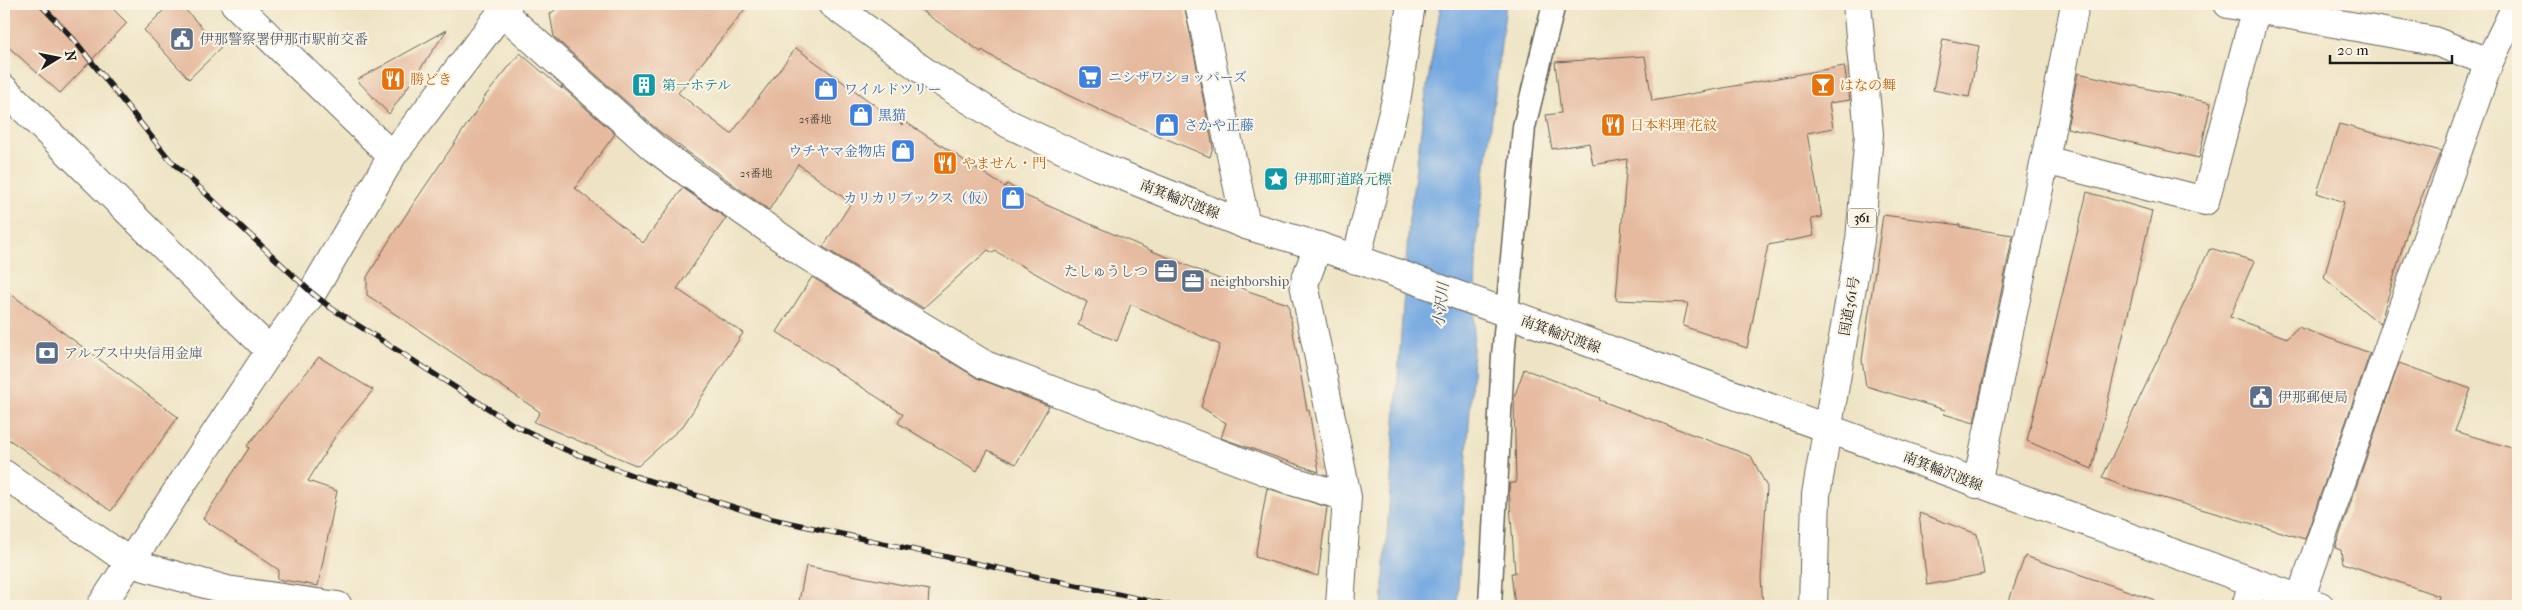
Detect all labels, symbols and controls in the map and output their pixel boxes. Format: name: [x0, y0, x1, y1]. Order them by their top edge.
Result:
public building icon: 伊那警察署伊那市駅前交番: [169, 26, 195, 52]
place label: 伊那警察署伊那市駅前交番: [200, 31, 368, 48]
north arrow: [32, 32, 82, 82]
scale bar: [2330, 32, 2452, 64]
text: 20 m: [2337, 41, 2369, 59]
text: N: [61, 49, 80, 63]
supermarket icon: ニシザワショッパーズ: [1077, 64, 1103, 90]
restaurant icon: 勝どき: [380, 66, 406, 92]
place label: ニシザワショッパーズ: [1108, 69, 1247, 86]
place label: 勝どき: [410, 71, 452, 88]
building icon: 第一ホテル: [631, 72, 657, 98]
bar icon: はなの舞: [1810, 72, 1836, 98]
shop icon: ワイルドツリー: [813, 76, 839, 102]
place label: 第一ホテル: [662, 77, 731, 94]
place label: はなの舞: [1840, 77, 1896, 94]
place label: ワイルドツリー: [844, 81, 942, 98]
shop icon: 黒猫: [848, 102, 874, 128]
place label: 黒猫: [878, 107, 906, 124]
shop icon: さかや正藤: [1154, 112, 1180, 138]
restaurant icon: 日本料理 花紋: [1600, 112, 1626, 138]
house number: 25番地: [799, 113, 831, 126]
place label: さかや正藤: [1184, 117, 1254, 134]
place label: 日本料理 花紋: [1630, 117, 1717, 134]
shop icon: ウチヤマ金物店: [890, 138, 916, 164]
place label: ウチヤマ金物店: [788, 143, 886, 160]
restaurant icon: やません・門: [932, 150, 958, 176]
place label: やません・門: [962, 155, 1046, 172]
place icon: 伊那町道路元標: [1263, 166, 1289, 192]
house number: 25番地: [740, 167, 772, 180]
place label: 伊那町道路元標: [1294, 171, 1392, 188]
street label: 南箕輪沢渡線: [1138, 176, 1222, 222]
shop icon: カリカリブックス（仮）: [1000, 185, 1026, 211]
place label: カリカリブックス（仮）: [843, 190, 996, 207]
road number: 361: [1848, 208, 1876, 228]
office icon: たしゅうしつ: [1153, 258, 1179, 284]
place label: たしゅうしつ: [1064, 263, 1148, 280]
office icon: neighborship: [1180, 268, 1206, 294]
place label: neighborship: [1210, 273, 1290, 290]
street label: 国道361号: [1836, 275, 1863, 337]
water label: 小沢川: [1430, 280, 1453, 328]
street label: 南箕輪沢渡線: [1518, 312, 1603, 357]
bank icon: アルプス中央信用金庫: [34, 340, 60, 366]
place label: アルプス中央信用金庫: [64, 345, 203, 362]
public building icon: 伊那郵便局: [2248, 384, 2274, 410]
place label: 伊那郵便局: [2278, 389, 2348, 406]
street label: 南箕輪沢渡線: [1901, 448, 1985, 494]

